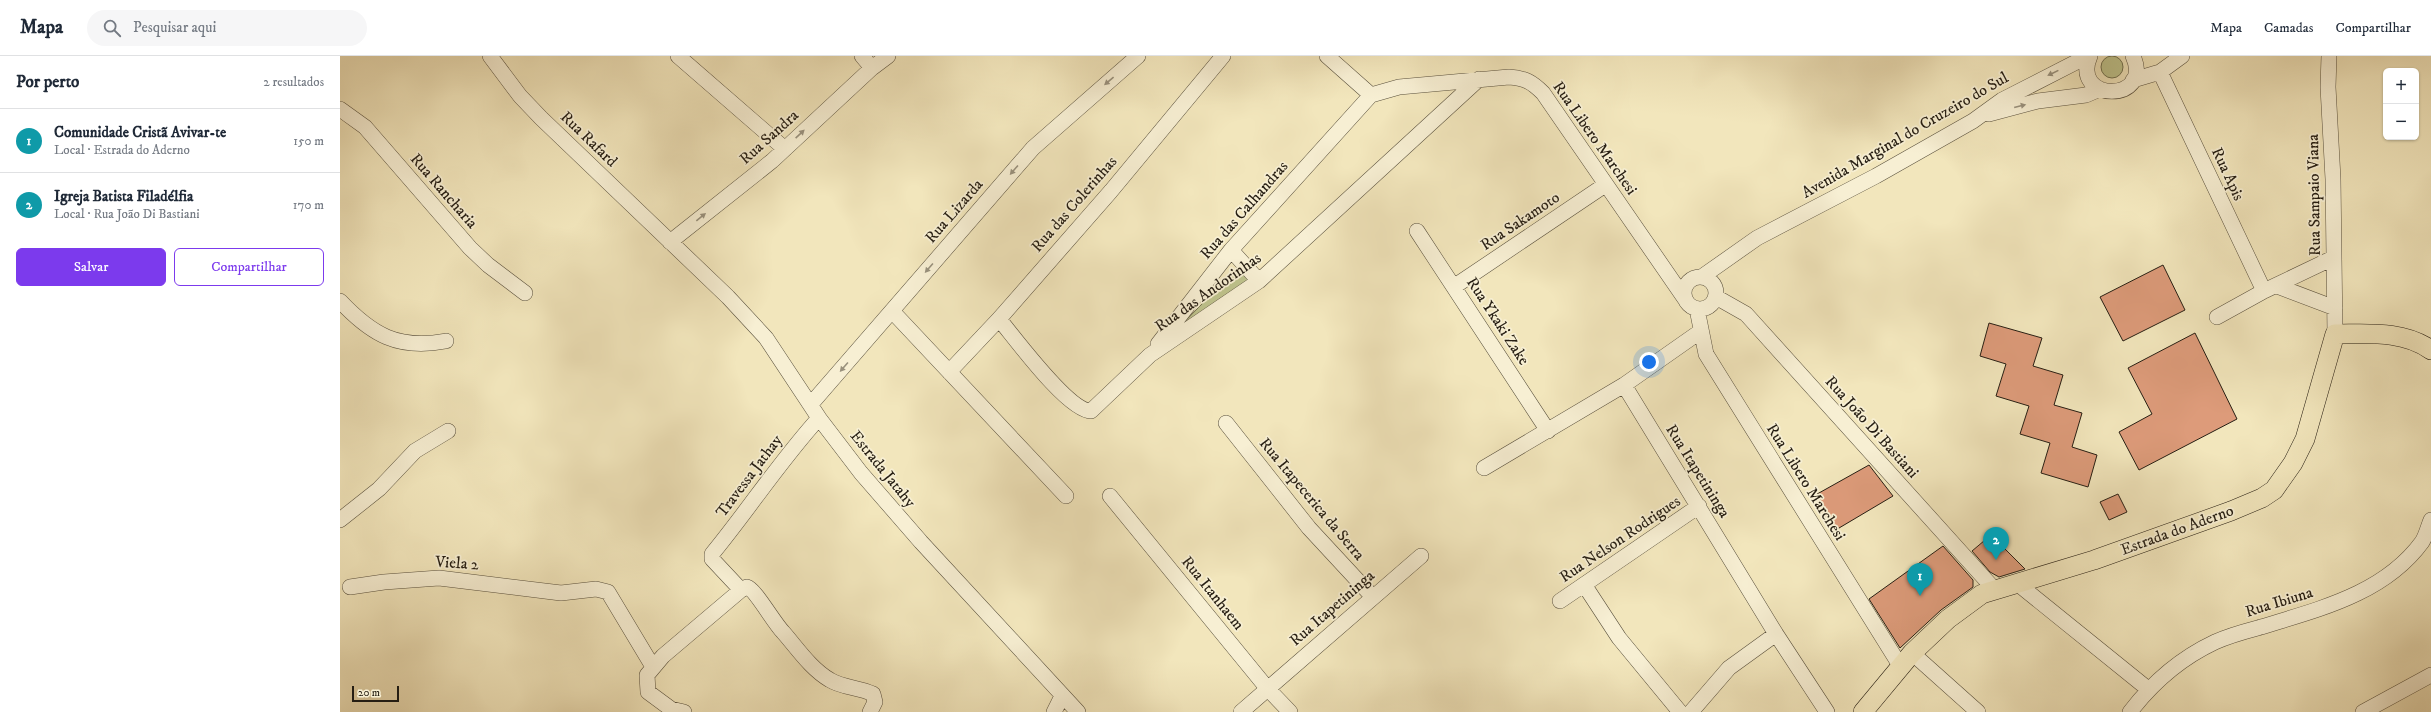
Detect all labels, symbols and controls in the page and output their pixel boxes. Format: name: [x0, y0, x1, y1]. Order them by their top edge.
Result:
search box: [87, 10, 367, 46]
text: Mapa: [20, 16, 63, 39]
icon: search: [101, 17, 123, 39]
text: Pesquisar aqui: [133, 18, 216, 37]
text: Mapa: [2210, 19, 2242, 37]
text: Camadas: [2264, 19, 2313, 37]
text: Compartilhar: [2335, 19, 2411, 37]
street label: Avenida Marginal do Cruzeiro do Sul: [1798, 67, 2012, 202]
map controls: [2383, 68, 2419, 140]
button: +: [2383, 68, 2419, 104]
one-way arrow: [2047, 70, 2059, 76]
text: Por perto: [16, 71, 79, 93]
text: 2 resultados: [263, 74, 324, 90]
one-way arrow: [1103, 77, 1114, 86]
street label: Rua Libero Marchesi: [1548, 77, 1642, 199]
one-way arrow: [2014, 103, 2026, 109]
button: −: [2383, 104, 2419, 140]
street label: Rua Sandra: [735, 105, 803, 169]
street label: Rua Rafard: [556, 107, 622, 171]
text: Comunidade Cristã Avivar-te: [54, 123, 226, 142]
one-way arrow: [795, 129, 805, 139]
text: 1: [27, 133, 31, 149]
text: 150 m: [293, 133, 324, 149]
street label: Rua Sampaio Viana: [2303, 134, 2325, 256]
text: Local · Estrada do Aderno: [54, 142, 190, 158]
street label: Rua Apis: [2207, 144, 2249, 204]
street label: Rua Rancharia: [406, 149, 482, 233]
street label: Rua das Colerinhas: [1027, 152, 1121, 256]
street label: Rua das Calhandras: [1196, 157, 1292, 263]
one-way arrow: [1009, 165, 1018, 175]
street label: Rua Lizarda: [921, 175, 987, 247]
text: Igreja Batista Filadélfia: [54, 187, 193, 206]
street label: Rua Sakamoto: [1477, 187, 1564, 255]
text: 2: [26, 197, 32, 213]
text: 170 m: [293, 197, 324, 213]
text: Local · Rua João Di Bastiani: [54, 206, 200, 222]
one-way arrow: [695, 213, 706, 222]
button: Salvar: [16, 248, 166, 286]
button: Compartilhar: [174, 248, 324, 286]
street label: Rua das Andorinhas: [1151, 248, 1265, 336]
one-way arrow: [925, 264, 934, 273]
street label: Rua Ykaki Zake: [1462, 273, 1534, 369]
your location: [1639, 352, 1659, 372]
one-way arrow: [840, 362, 849, 371]
street label: Rua João Di Bastiani: [1821, 372, 1923, 482]
street label: Rua Libero Marchesi: [1762, 420, 1850, 544]
street label: Rua Itapetininga: [1661, 421, 1735, 521]
street label: Estrada Jatahy: [846, 426, 920, 512]
street label: Travessa Jathay: [711, 430, 787, 521]
street label: Rua Itapecerica da Serra: [1255, 434, 1369, 565]
street label: Rua Nelson Rodrigues: [1556, 491, 1684, 587]
street label: Estrada do Aderno: [2118, 500, 2236, 560]
pin: 2: [1983, 527, 2009, 560]
street label: Viela 2: [434, 551, 480, 575]
street label: Rua Itanhaem: [1177, 552, 1249, 634]
pin: 1: [1907, 563, 1933, 596]
street label: Rua Itapetininga: [1285, 565, 1379, 650]
street label: Rua Ibiuna: [2243, 582, 2315, 622]
scale bar: [352, 684, 399, 703]
text: 20 m: [358, 686, 380, 700]

